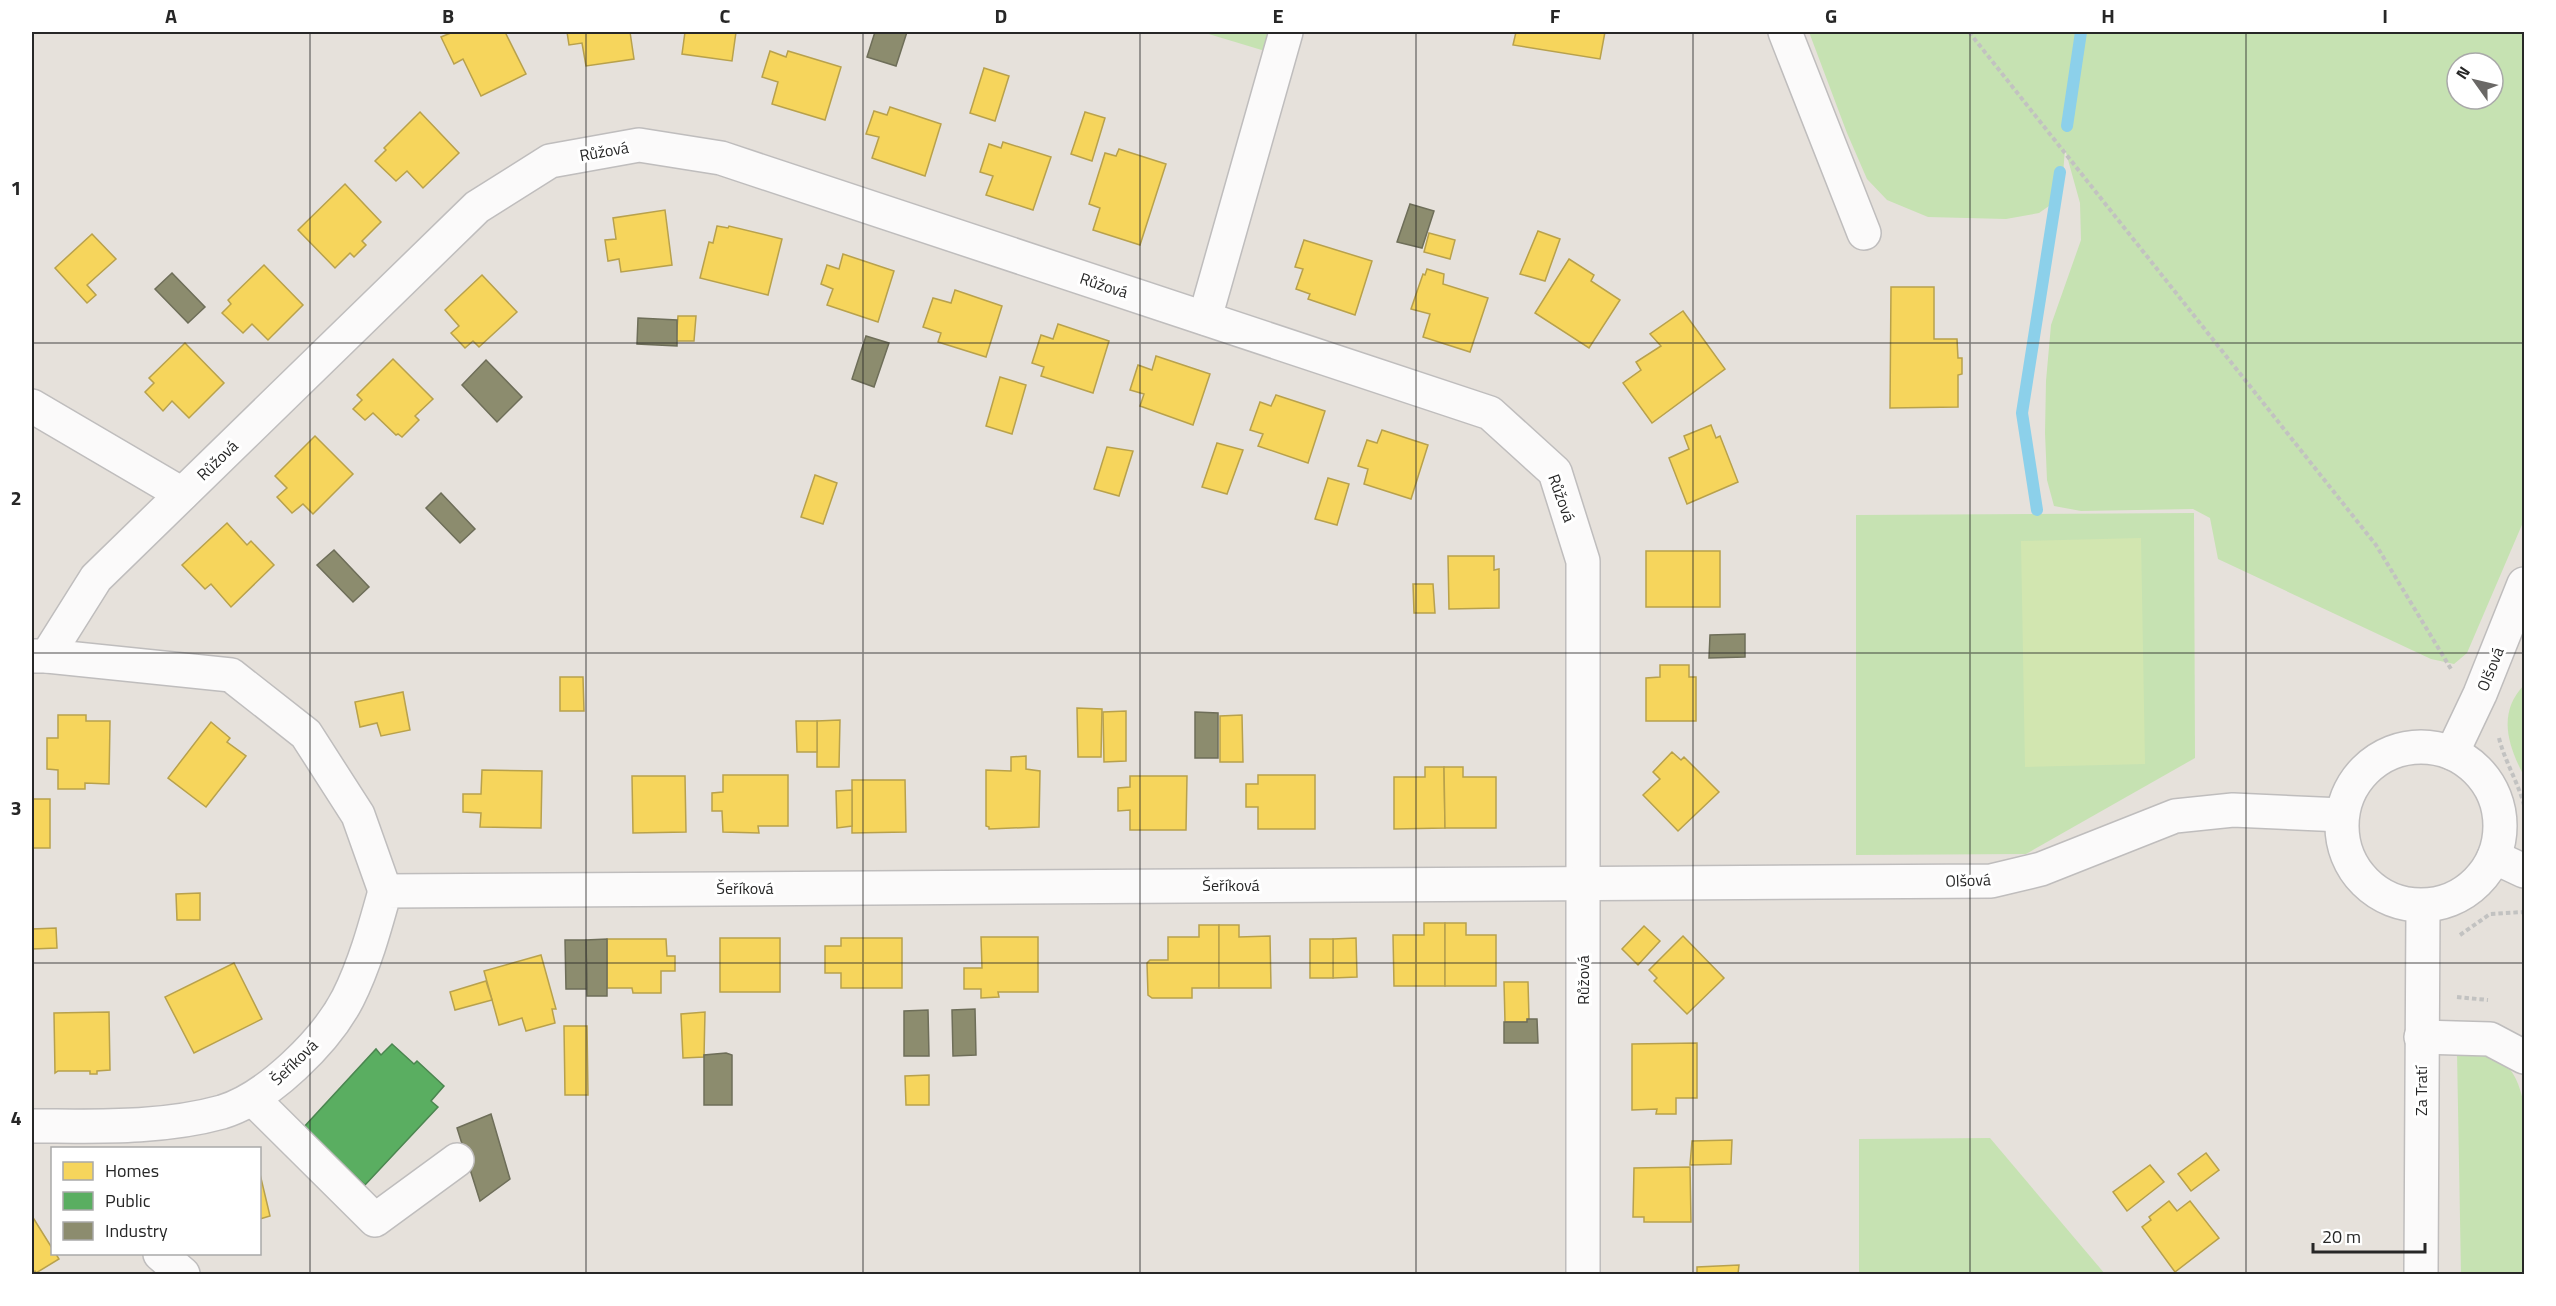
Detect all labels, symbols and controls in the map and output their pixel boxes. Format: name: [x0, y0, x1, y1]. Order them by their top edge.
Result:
text: A: [165, 0, 177, 31]
text: B: [442, 0, 454, 31]
text: C: [720, 0, 731, 31]
text: D: [995, 0, 1007, 31]
text: E: [1272, 0, 1284, 31]
text: F: [1550, 0, 1561, 31]
text: G: [1825, 0, 1837, 31]
text: H: [2101, 0, 2115, 31]
text: I: [2382, 0, 2388, 31]
north arrow: [2445, 51, 2505, 111]
text: N: [2450, 61, 2476, 84]
street label: Růžová: [578, 135, 630, 167]
text: 1: [10, 172, 22, 203]
street label: Růžová: [1077, 266, 1131, 304]
street label: Růžová: [191, 434, 243, 486]
street label: Růžová: [1542, 471, 1582, 525]
text: 2: [10, 482, 22, 513]
street label: Olšová: [2470, 643, 2510, 695]
text: 3: [10, 792, 22, 823]
street label: Olšová: [1945, 867, 1991, 893]
street label: Šeříková: [1202, 873, 1260, 897]
street label: Šeříková: [716, 876, 774, 900]
street label: Růžová: [1571, 955, 1595, 1005]
street label: Šeříková: [265, 1033, 323, 1091]
street label: Za Tratí: [2409, 1065, 2433, 1116]
text: 4: [10, 1102, 22, 1133]
legend: [51, 1147, 261, 1255]
text: Homes: [105, 1157, 159, 1184]
text: Public: [105, 1187, 151, 1214]
scale bar: [2313, 1216, 2426, 1254]
text: Industry: [105, 1217, 168, 1244]
text: 20 m: [2322, 1223, 2361, 1250]

